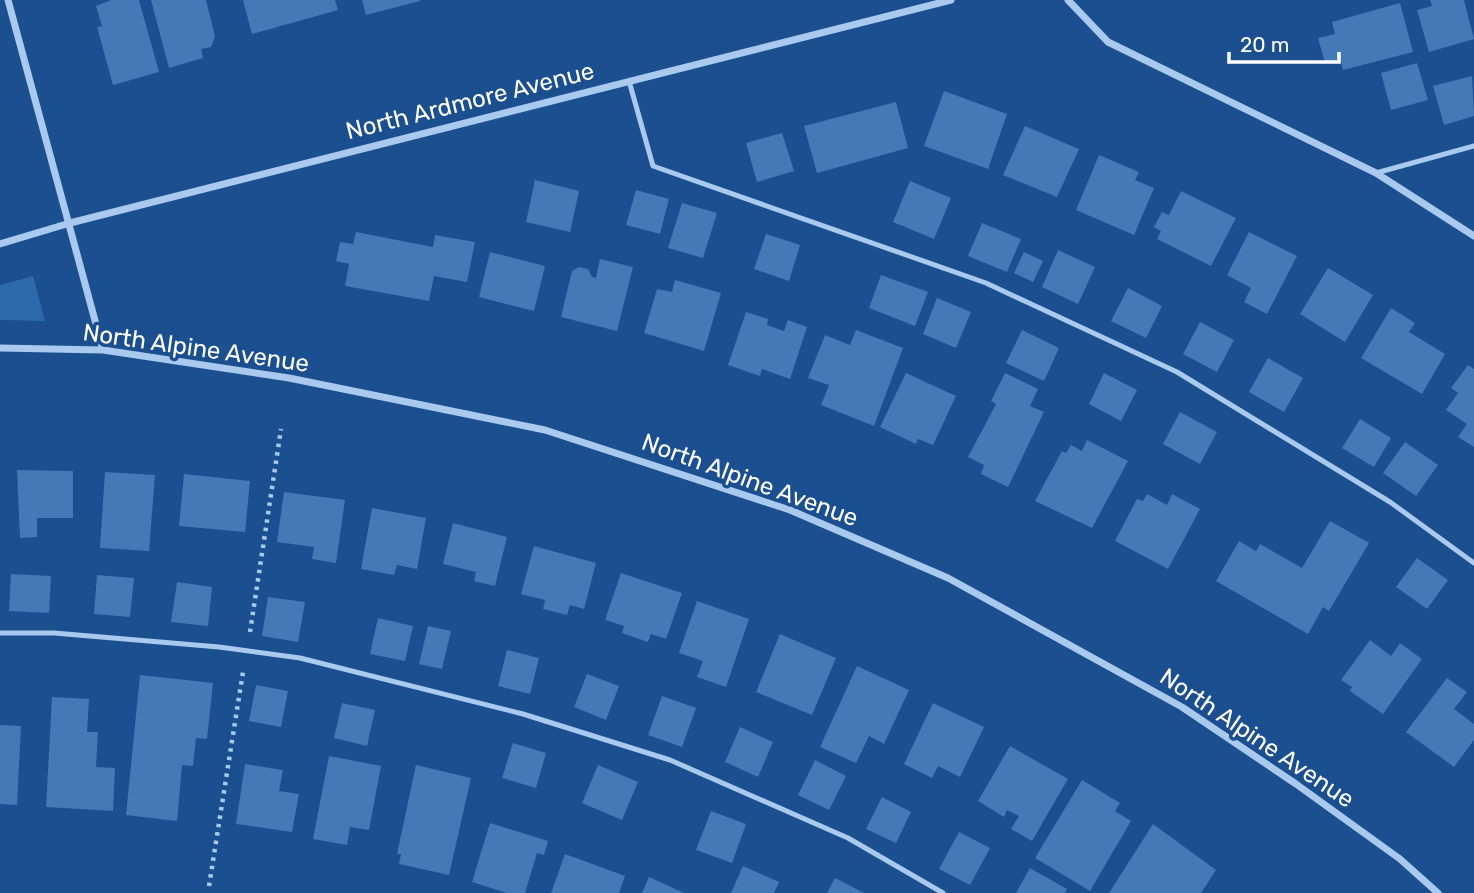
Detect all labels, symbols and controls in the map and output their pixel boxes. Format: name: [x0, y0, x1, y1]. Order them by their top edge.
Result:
scale bar: [1229, 21, 1339, 65]
text: 20 m: [1240, 32, 1289, 57]
street label: North Ardmore Avenue: [343, 57, 597, 145]
street label: North Alpine Avenue: [81, 318, 311, 378]
street label: North Alpine Avenue: [638, 428, 862, 532]
street label: North Alpine Avenue: [1155, 663, 1359, 813]

